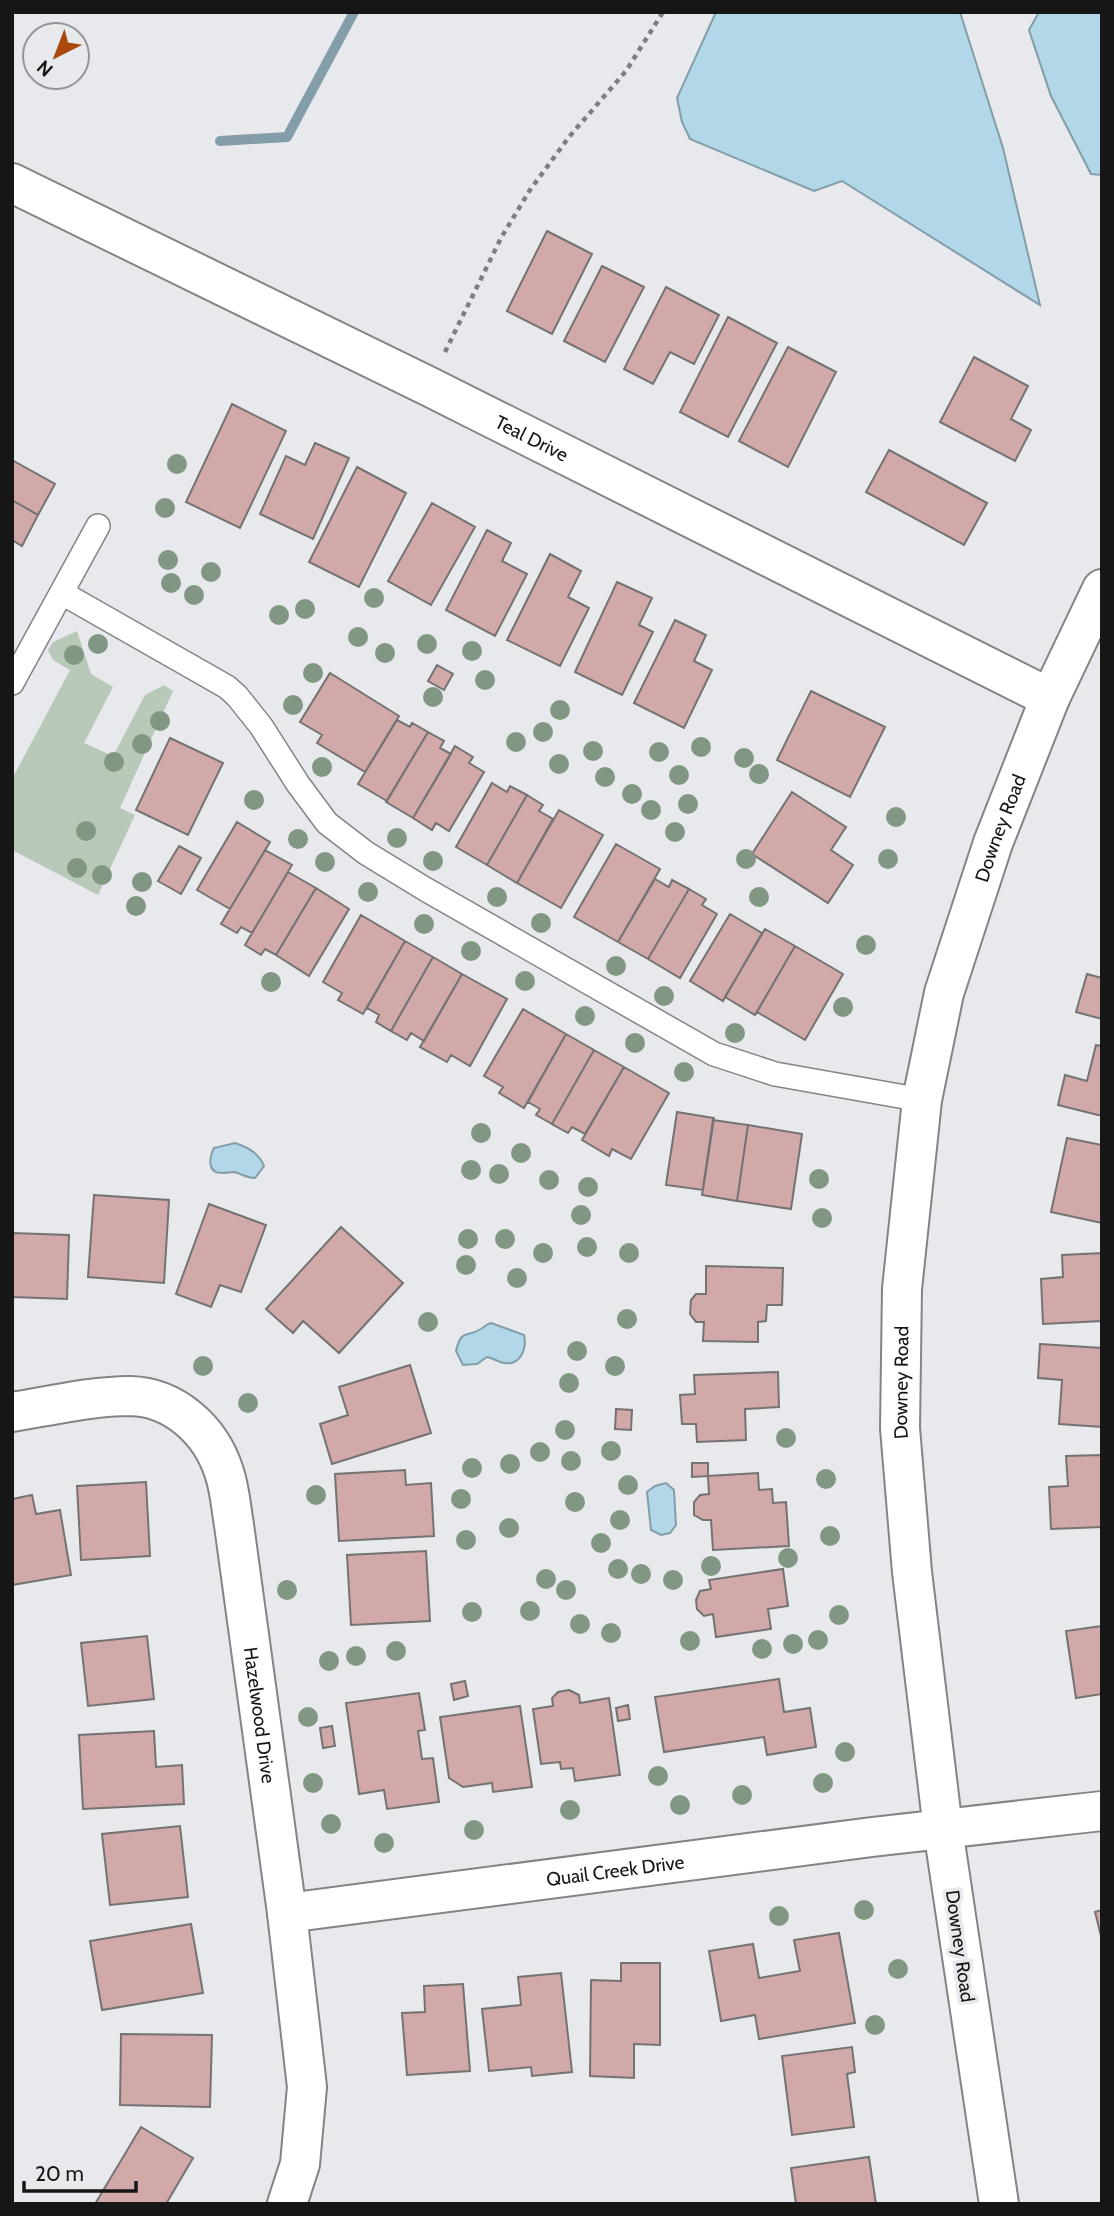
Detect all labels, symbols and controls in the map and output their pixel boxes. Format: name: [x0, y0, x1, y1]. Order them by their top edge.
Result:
north arrow: [21, 21, 91, 91]
text: N: [32, 55, 58, 81]
street label: Teal Drive: [491, 410, 572, 466]
street label: Downey Road: [970, 771, 1030, 885]
street label: Downey Road: [888, 1326, 913, 1440]
street label: Hazelwood Drive: [239, 1646, 281, 1785]
street label: Quail Creek Drive: [545, 1850, 686, 1891]
street label: Downey Road: [941, 1888, 979, 2004]
scale bar: [24, 2150, 136, 2194]
text: 20 m: [35, 2161, 84, 2186]

